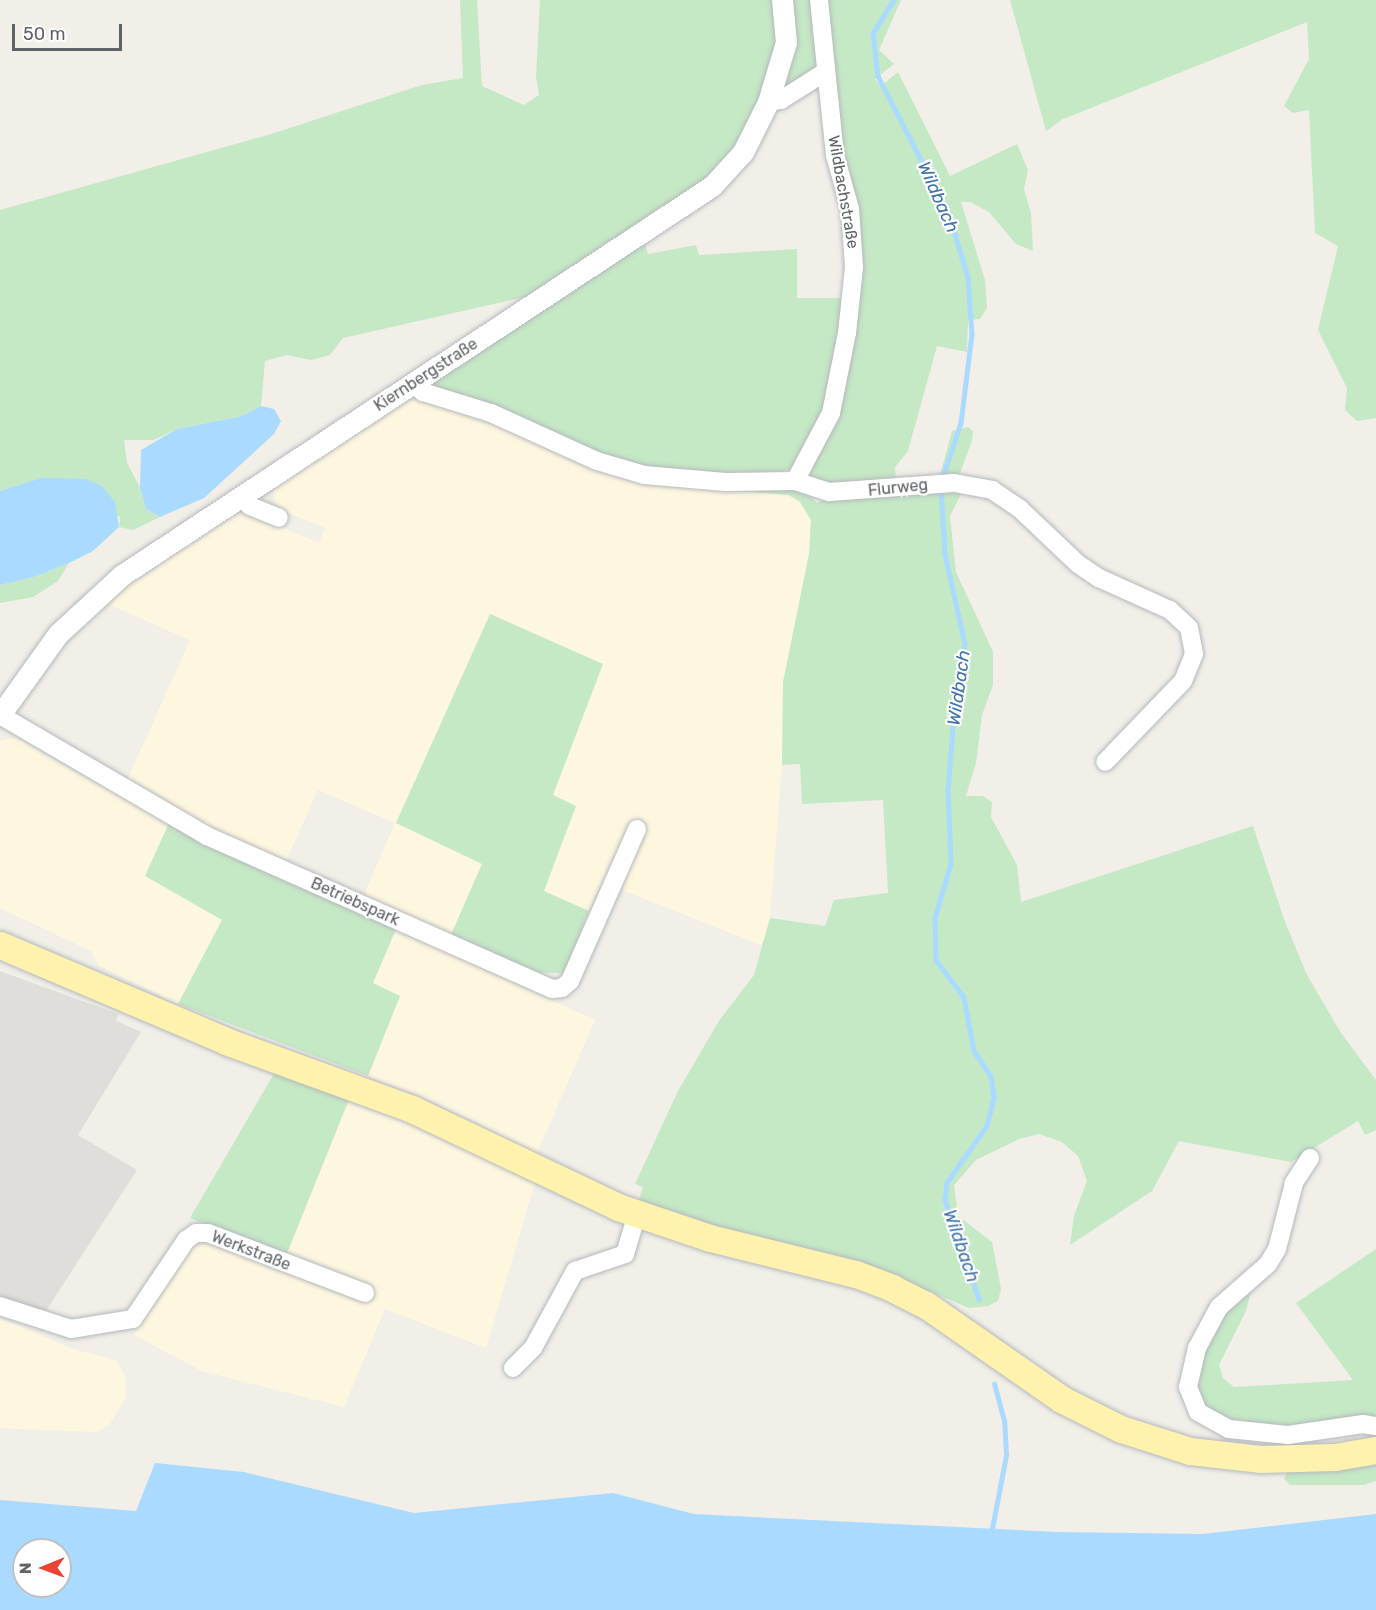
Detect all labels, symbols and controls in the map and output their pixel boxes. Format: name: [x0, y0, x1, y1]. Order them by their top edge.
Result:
scale bar: [15, 12, 124, 50]
text: 50 m: [23, 23, 66, 45]
street label: Wildbachstraße: [824, 134, 862, 250]
water label: Wildbach: [913, 158, 963, 236]
street label: Kiernbergstraße: [371, 334, 481, 416]
street label: Flurweg: [867, 475, 929, 501]
water label: Wildbach: [943, 649, 975, 727]
street label: Betriebspark: [308, 874, 402, 930]
water label: Wildbach: [938, 1207, 984, 1285]
street label: Werkstraße: [209, 1227, 293, 1275]
north arrow: [12, 1538, 72, 1598]
text: N: [16, 1562, 35, 1574]

